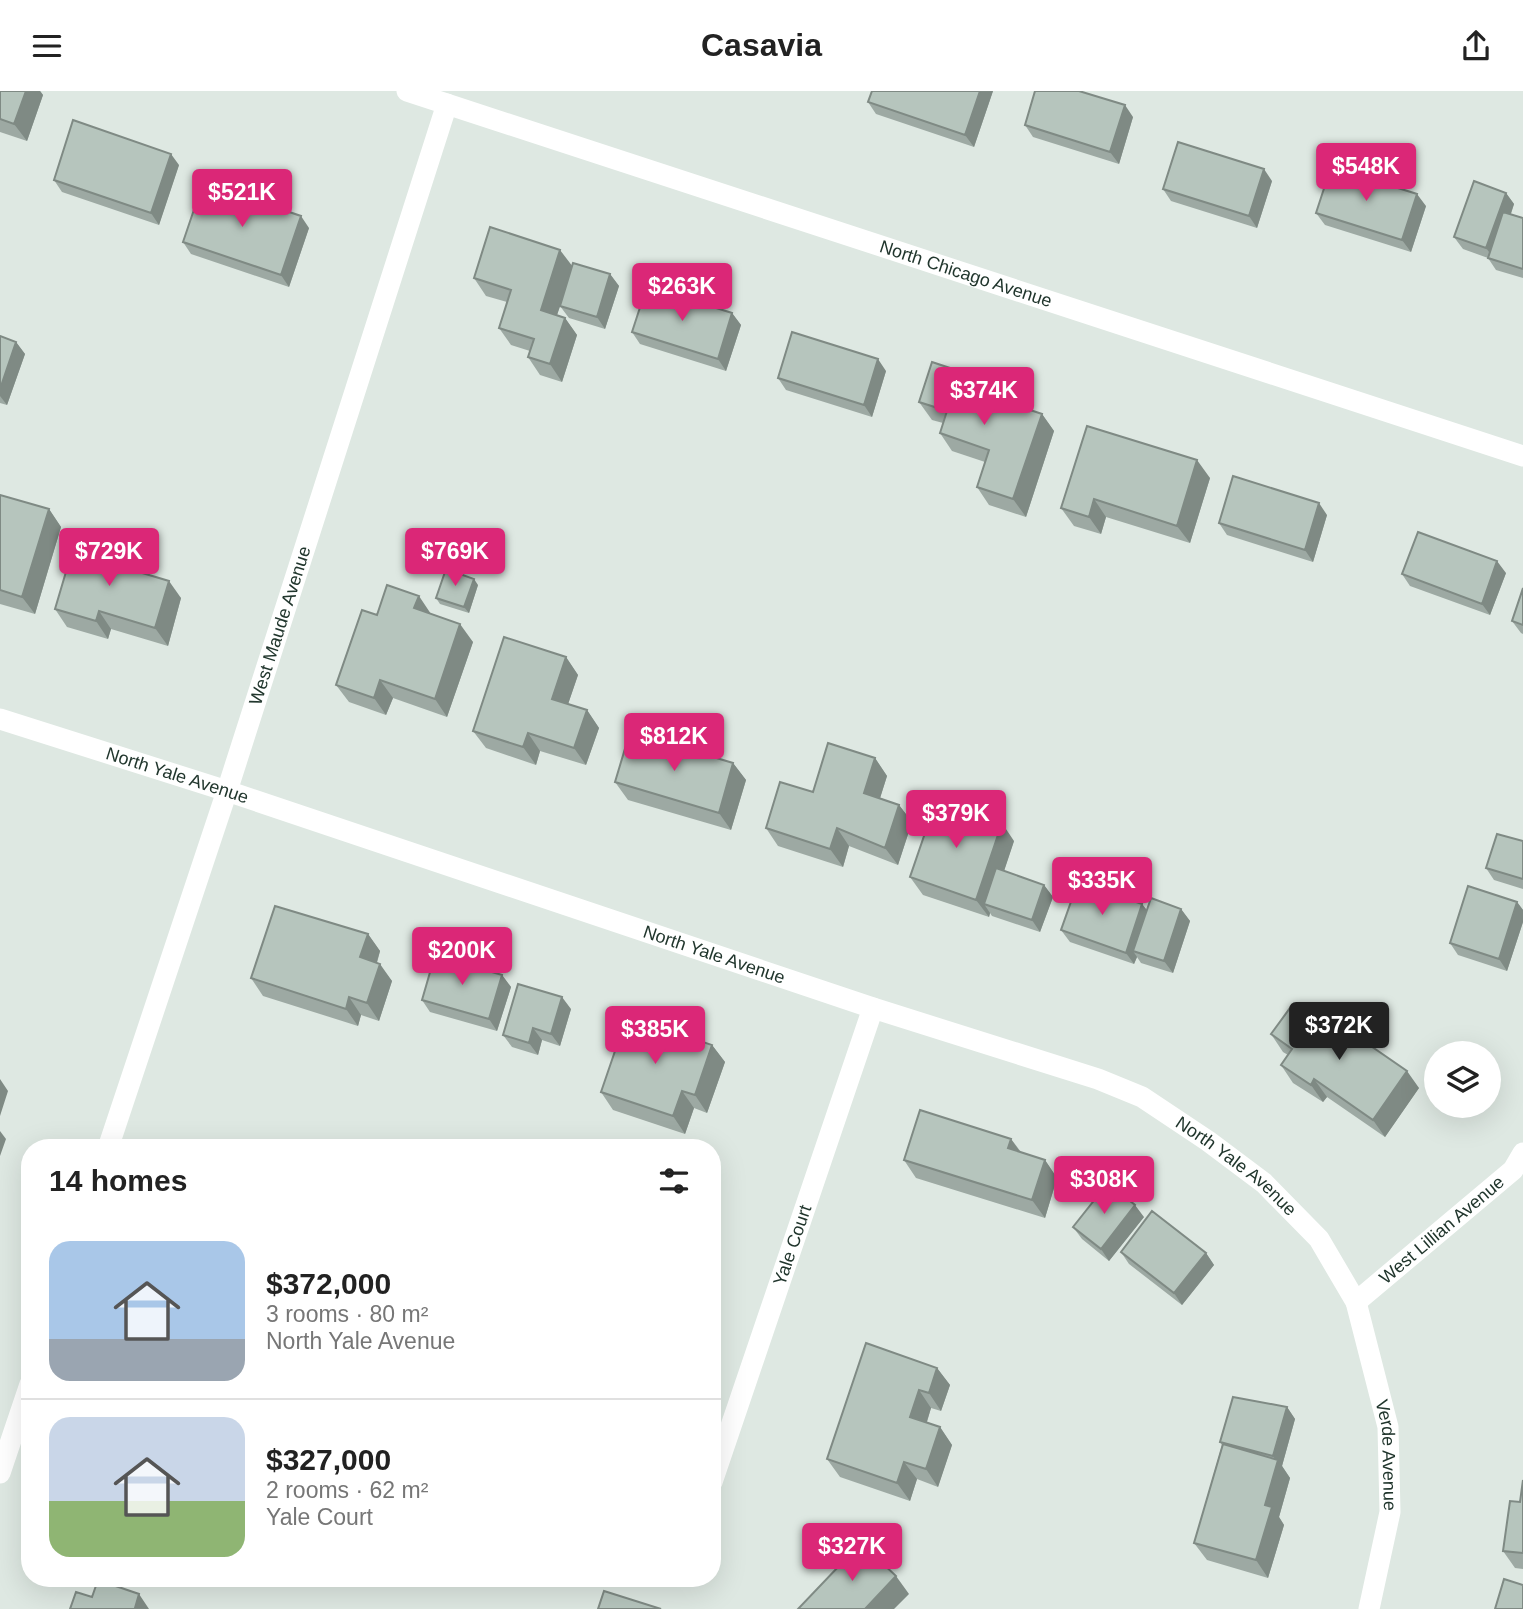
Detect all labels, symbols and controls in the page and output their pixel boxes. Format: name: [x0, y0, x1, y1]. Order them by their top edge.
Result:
icon: menu: [28, 27, 66, 65]
text: Casavia: [701, 27, 822, 63]
icon: share: [1457, 27, 1495, 65]
pin: $548K: [1317, 143, 1415, 203]
text: $548K: [1332, 153, 1400, 179]
pin: $521K: [193, 169, 291, 229]
text: $521K: [208, 179, 276, 205]
street label: North Chicago Avenue: [877, 236, 1054, 311]
pin: $263K: [633, 264, 731, 323]
text: $263K: [648, 273, 716, 299]
pin: $374K: [935, 367, 1033, 427]
text: $374K: [950, 377, 1018, 403]
pin: $729K: [60, 529, 158, 588]
pin: $769K: [406, 529, 504, 588]
text: $729K: [75, 538, 143, 564]
text: $769K: [421, 538, 489, 564]
street label: West Maude Avenue: [245, 544, 315, 707]
pin: $812K: [625, 713, 723, 773]
text: $812K: [640, 723, 708, 749]
street label: North Yale Avenue: [104, 743, 251, 807]
pin: $379K: [907, 791, 1005, 850]
text: $379K: [922, 800, 990, 826]
pin: $335K: [1053, 857, 1151, 917]
text: $335K: [1068, 867, 1136, 893]
street label: North Yale Avenue: [641, 922, 788, 988]
pin: $200K: [413, 927, 511, 987]
text: $200K: [428, 937, 496, 963]
pin: $372K: [1290, 1003, 1388, 1062]
pin: $385K: [606, 1007, 704, 1066]
text: $372K: [1305, 1012, 1373, 1038]
text: $385K: [621, 1016, 689, 1042]
map controls: [1424, 1041, 1501, 1118]
button: layers: [1424, 1041, 1501, 1118]
street label: North Yale Avenue: [1172, 1112, 1300, 1220]
pin: $308K: [1055, 1157, 1153, 1216]
icon: filters: [655, 1162, 693, 1200]
text: 14 homes: [49, 1164, 187, 1197]
text: $308K: [1070, 1166, 1138, 1192]
street label: West Lillian Avenue: [1375, 1172, 1508, 1288]
street label: Yale Court: [769, 1202, 815, 1288]
text: $372,000: [266, 1267, 391, 1300]
icon: home: [105, 1269, 189, 1353]
text: 3 rooms · 80 m²: [266, 1301, 428, 1327]
text: North Yale Avenue: [266, 1328, 455, 1354]
street label: Verde Avenue: [1371, 1397, 1400, 1511]
text: $327,000: [266, 1443, 391, 1476]
icon: home: [105, 1445, 189, 1529]
text: 2 rooms · 62 m²: [266, 1477, 428, 1503]
text: Yale Court: [266, 1504, 373, 1530]
pin: $327K: [803, 1523, 901, 1583]
text: $327K: [818, 1533, 886, 1559]

